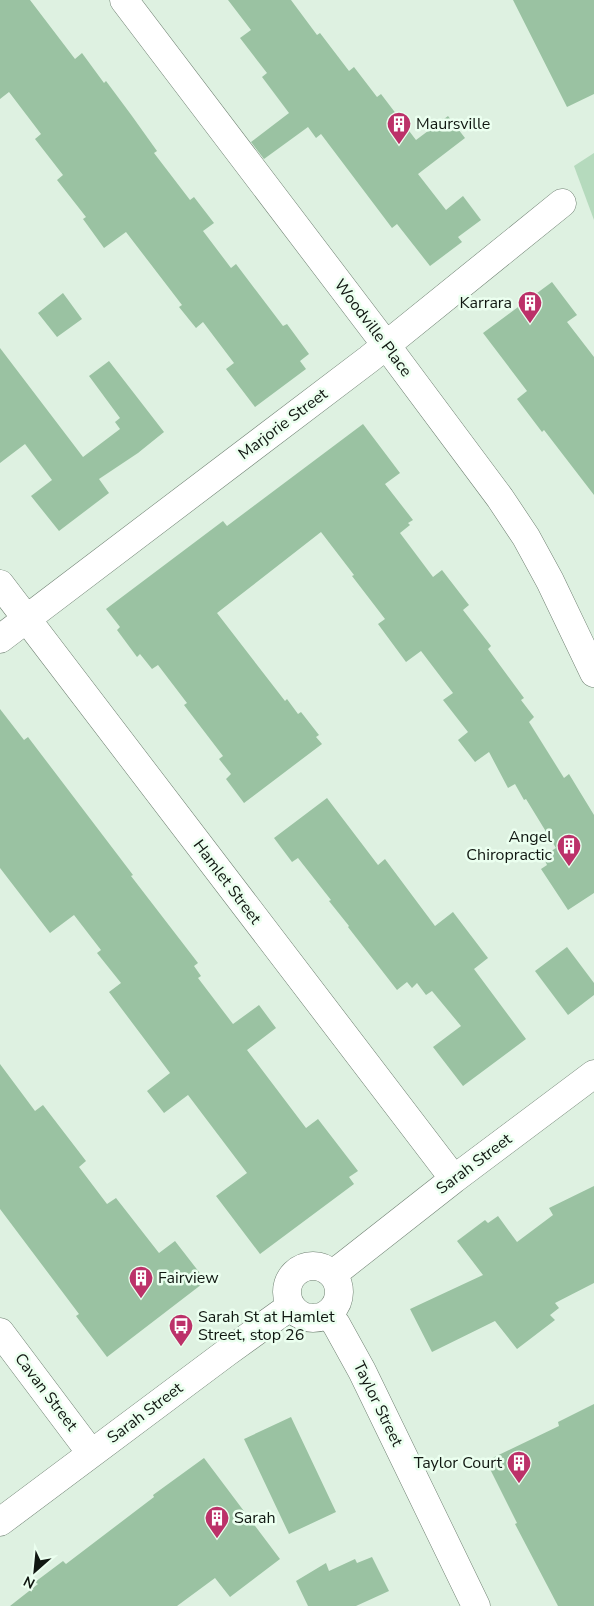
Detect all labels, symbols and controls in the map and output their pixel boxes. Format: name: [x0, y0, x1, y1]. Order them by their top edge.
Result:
building icon: Maursville: [386, 111, 412, 145]
place label: Maursville: [416, 113, 490, 135]
street label: Woodville Place: [329, 275, 417, 381]
building icon: Karrara: [517, 290, 543, 324]
place label: Karrara: [460, 292, 512, 314]
street label: Marjorie Street: [234, 383, 332, 465]
place label: Angel Chiropractic: [466, 826, 553, 866]
building icon: Angel Chiropractic: [556, 833, 582, 867]
street label: Hamlet Street: [188, 835, 266, 929]
street label: Sarah Street: [432, 1128, 517, 1200]
building icon: Fairview: [128, 1265, 154, 1299]
place label: Fairview: [158, 1267, 219, 1289]
place label: Sarah St at Hamlet Street, stop 26: [198, 1306, 335, 1346]
bus stop icon: Sarah St at Hamlet Street, stop 26: [168, 1313, 194, 1347]
street label: Cavan Street: [9, 1349, 83, 1436]
street label: Taylor Street: [348, 1358, 408, 1451]
street label: Sarah Street: [103, 1377, 188, 1449]
building icon: Taylor Court: [506, 1450, 532, 1484]
place label: Taylor Court: [414, 1452, 502, 1474]
building icon: Sarah: [204, 1505, 230, 1539]
place label: Sarah: [234, 1507, 276, 1529]
north arrow: [10, 1546, 60, 1596]
text: N: [20, 1571, 38, 1593]

